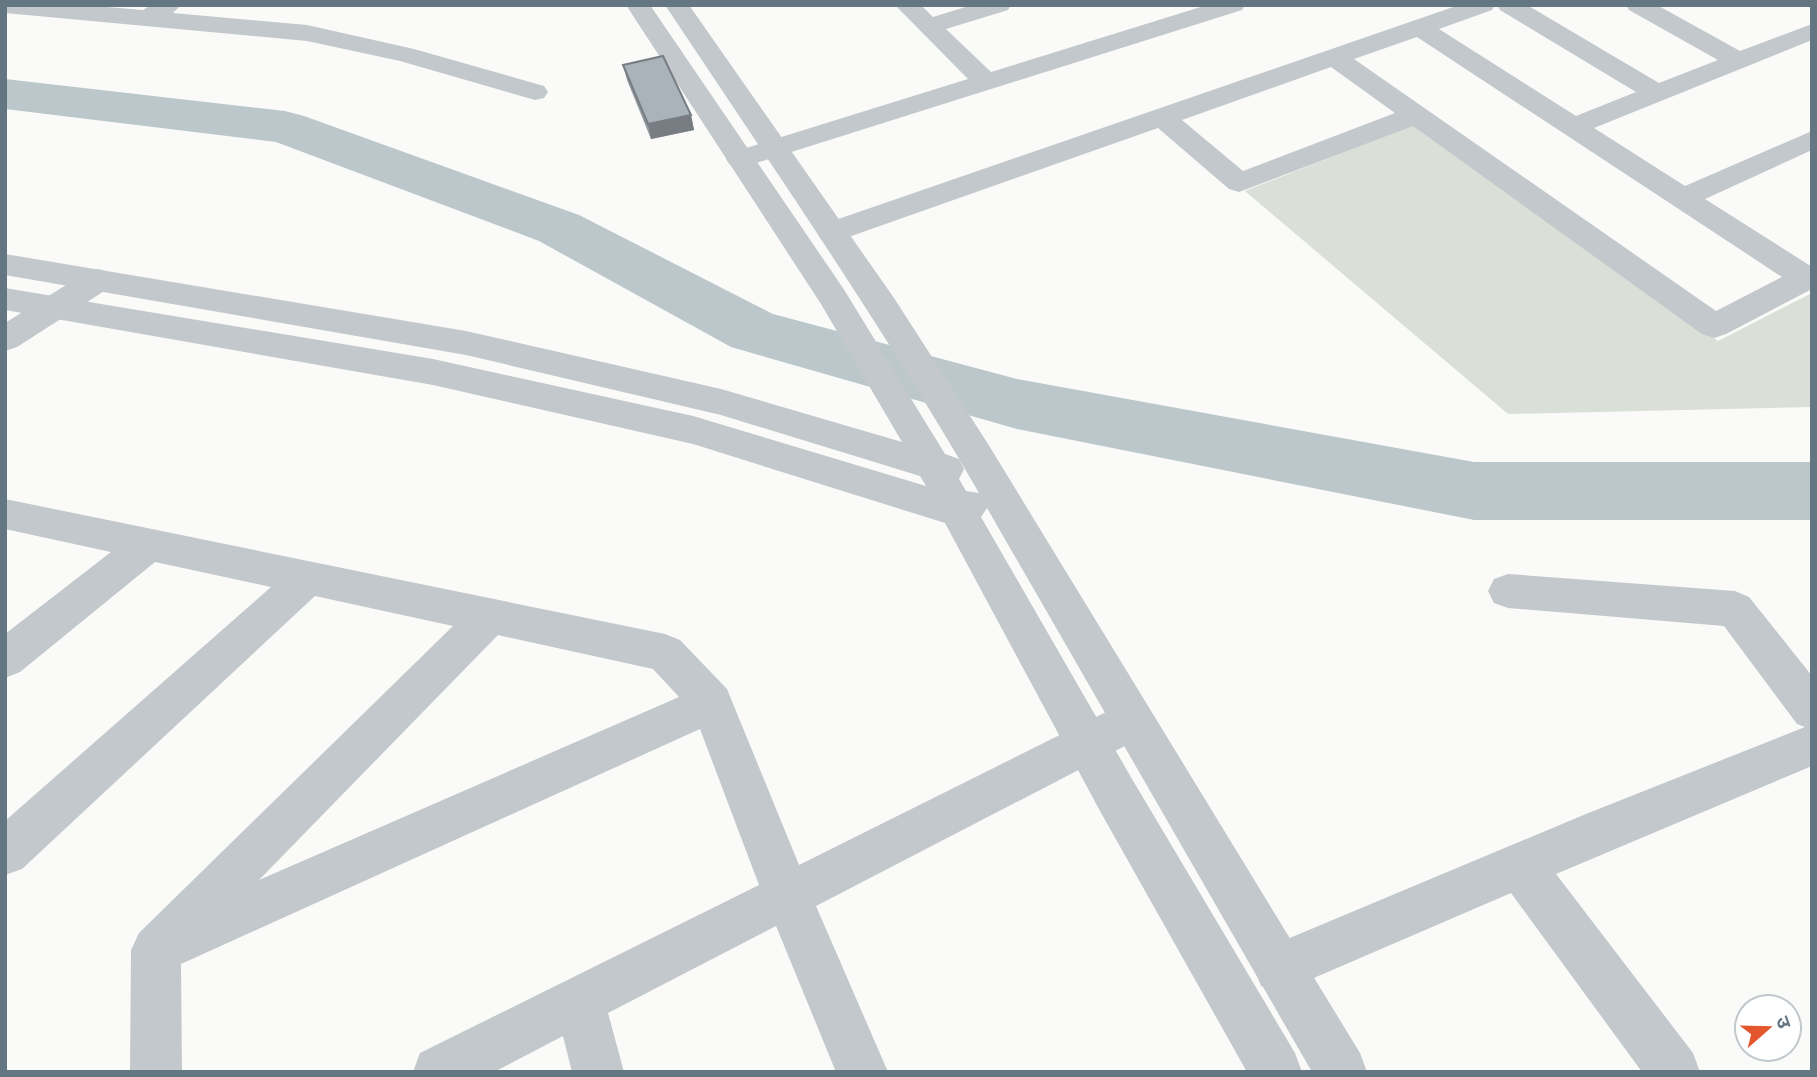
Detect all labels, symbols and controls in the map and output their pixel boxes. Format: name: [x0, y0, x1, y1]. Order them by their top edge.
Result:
north arrow: [1733, 993, 1803, 1063]
text: उ: [1769, 1013, 1797, 1033]

